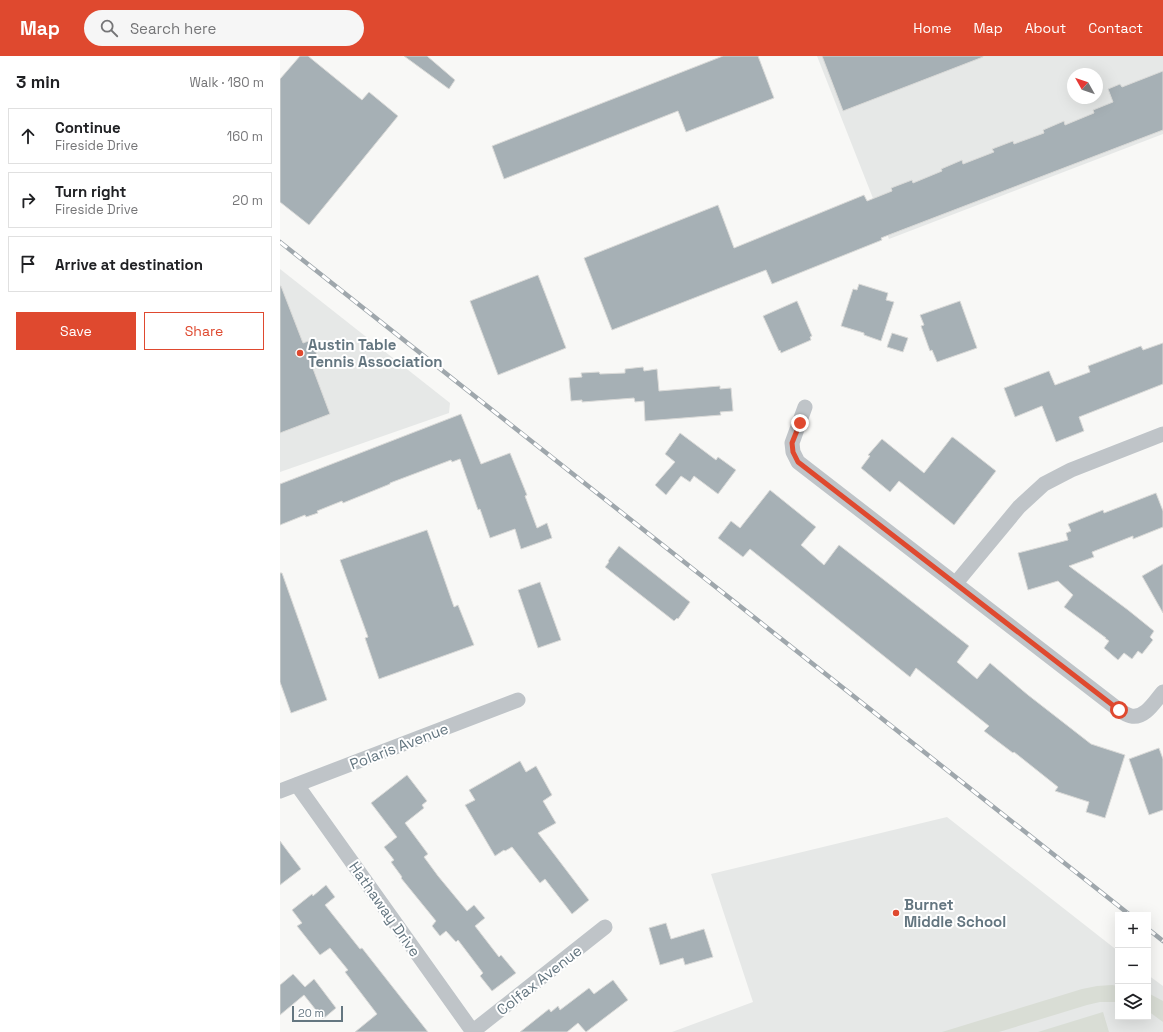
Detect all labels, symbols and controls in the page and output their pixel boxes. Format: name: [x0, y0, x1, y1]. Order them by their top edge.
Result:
search box: [84, 10, 364, 46]
text: Map: [20, 16, 60, 41]
icon: search: [98, 17, 120, 39]
text: Search here: [130, 19, 216, 38]
text: Home: [913, 19, 951, 37]
text: Map: [973, 19, 1003, 37]
text: About: [1025, 19, 1066, 37]
text: Contact: [1088, 19, 1143, 37]
north arrow: [1067, 68, 1103, 104]
text: 3 min: [16, 71, 60, 93]
text: Walk · 180 m: [190, 74, 264, 91]
text: Continue: [55, 118, 121, 137]
icon: ahead: [17, 125, 39, 147]
text: 160 m: [227, 128, 263, 145]
text: Fireside Drive: [55, 137, 138, 154]
text: Turn right: [55, 182, 126, 201]
icon: right: [17, 189, 39, 211]
text: 20 m: [232, 192, 263, 209]
text: Fireside Drive: [55, 201, 138, 218]
icon: arrive: [17, 253, 39, 275]
text: Arrive at destination: [55, 255, 203, 274]
button: Save: [16, 312, 136, 350]
button: Share: [144, 312, 264, 350]
place label: Austin Table Tennis Association: [308, 335, 443, 371]
marker: Austin Table Tennis Association: [295, 348, 305, 358]
route end: [791, 414, 809, 432]
route start: [1110, 701, 1128, 719]
street label: Polaris Avenue: [347, 718, 451, 774]
street label: Hathaway Drive: [345, 858, 425, 960]
place label: Burnet Middle School: [904, 895, 1006, 931]
marker: Burnet Middle School: [891, 908, 901, 918]
map controls: [1115, 912, 1151, 1020]
button: +: [1115, 912, 1151, 948]
street label: Colfax Avenue: [492, 941, 586, 1019]
button: −: [1115, 948, 1151, 984]
button: layers: [1115, 984, 1151, 1020]
scale bar: [292, 1004, 343, 1023]
text: 20 m: [298, 1006, 324, 1020]

